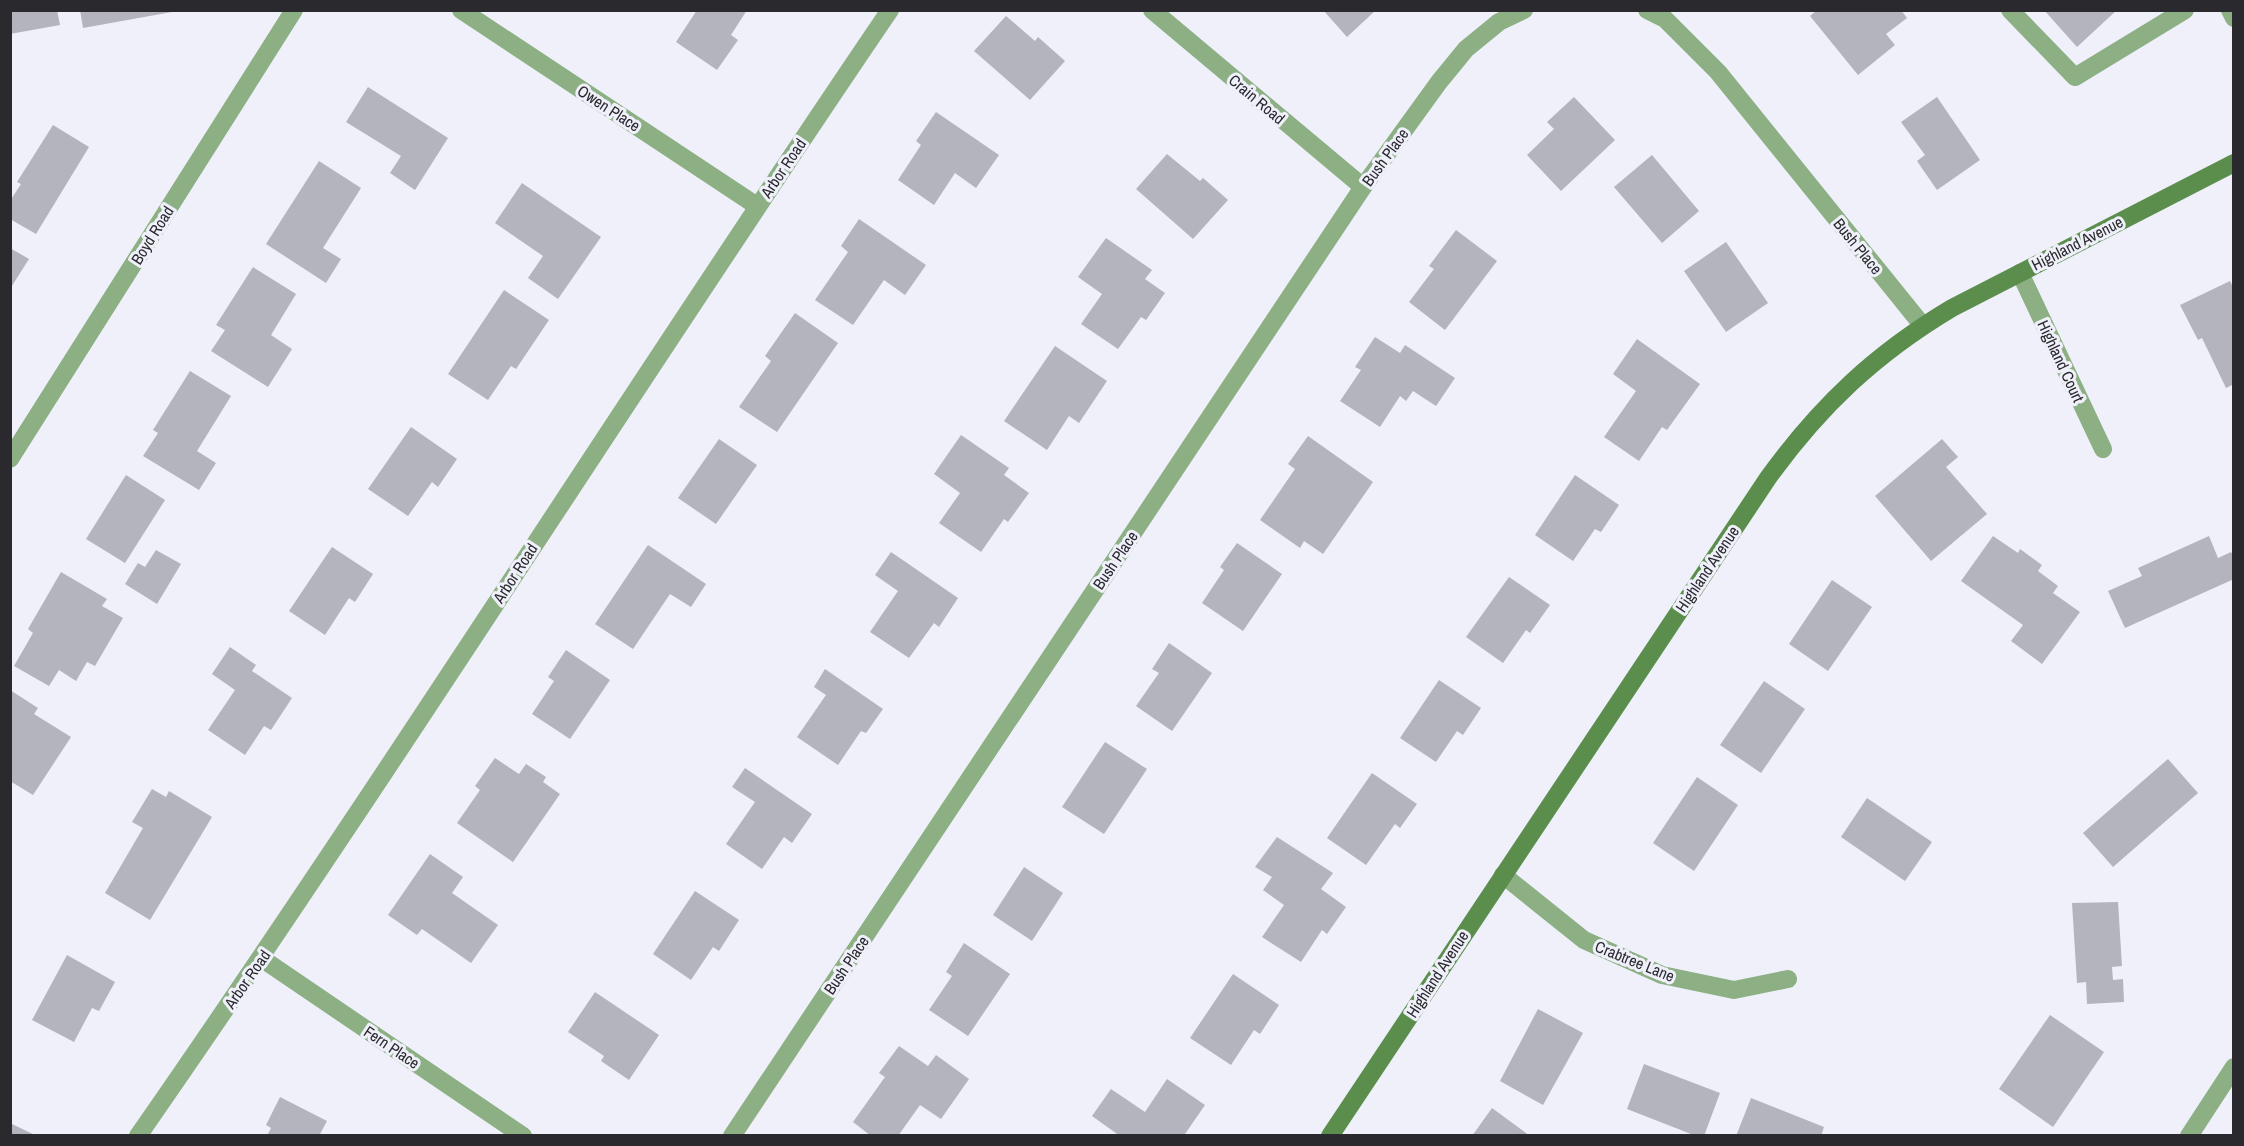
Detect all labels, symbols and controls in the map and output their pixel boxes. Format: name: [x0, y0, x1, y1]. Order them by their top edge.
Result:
street label: Crain Road: [1224, 69, 1290, 129]
street label: Owen Place: [573, 80, 645, 136]
street label: Bush Place: [1357, 124, 1413, 190]
street label: Arbor Road: [755, 134, 811, 203]
street label: Boyd Road: [125, 202, 179, 268]
street label: Highland Avenue: [2028, 211, 2126, 275]
street label: Bush Place: [1829, 213, 1887, 279]
street label: Highland Court: [2032, 316, 2090, 406]
street label: Highland Avenue: [1670, 522, 1744, 616]
street label: Bush Place: [1087, 526, 1143, 594]
street label: Arbor Road: [487, 539, 542, 608]
street label: Highland Avenue: [1401, 926, 1473, 1022]
street label: Bush Place: [818, 931, 874, 999]
street label: Crabtree Lane: [1592, 935, 1678, 987]
street label: Arbor Road: [218, 945, 275, 1014]
street label: Fern Place: [360, 1020, 424, 1074]

